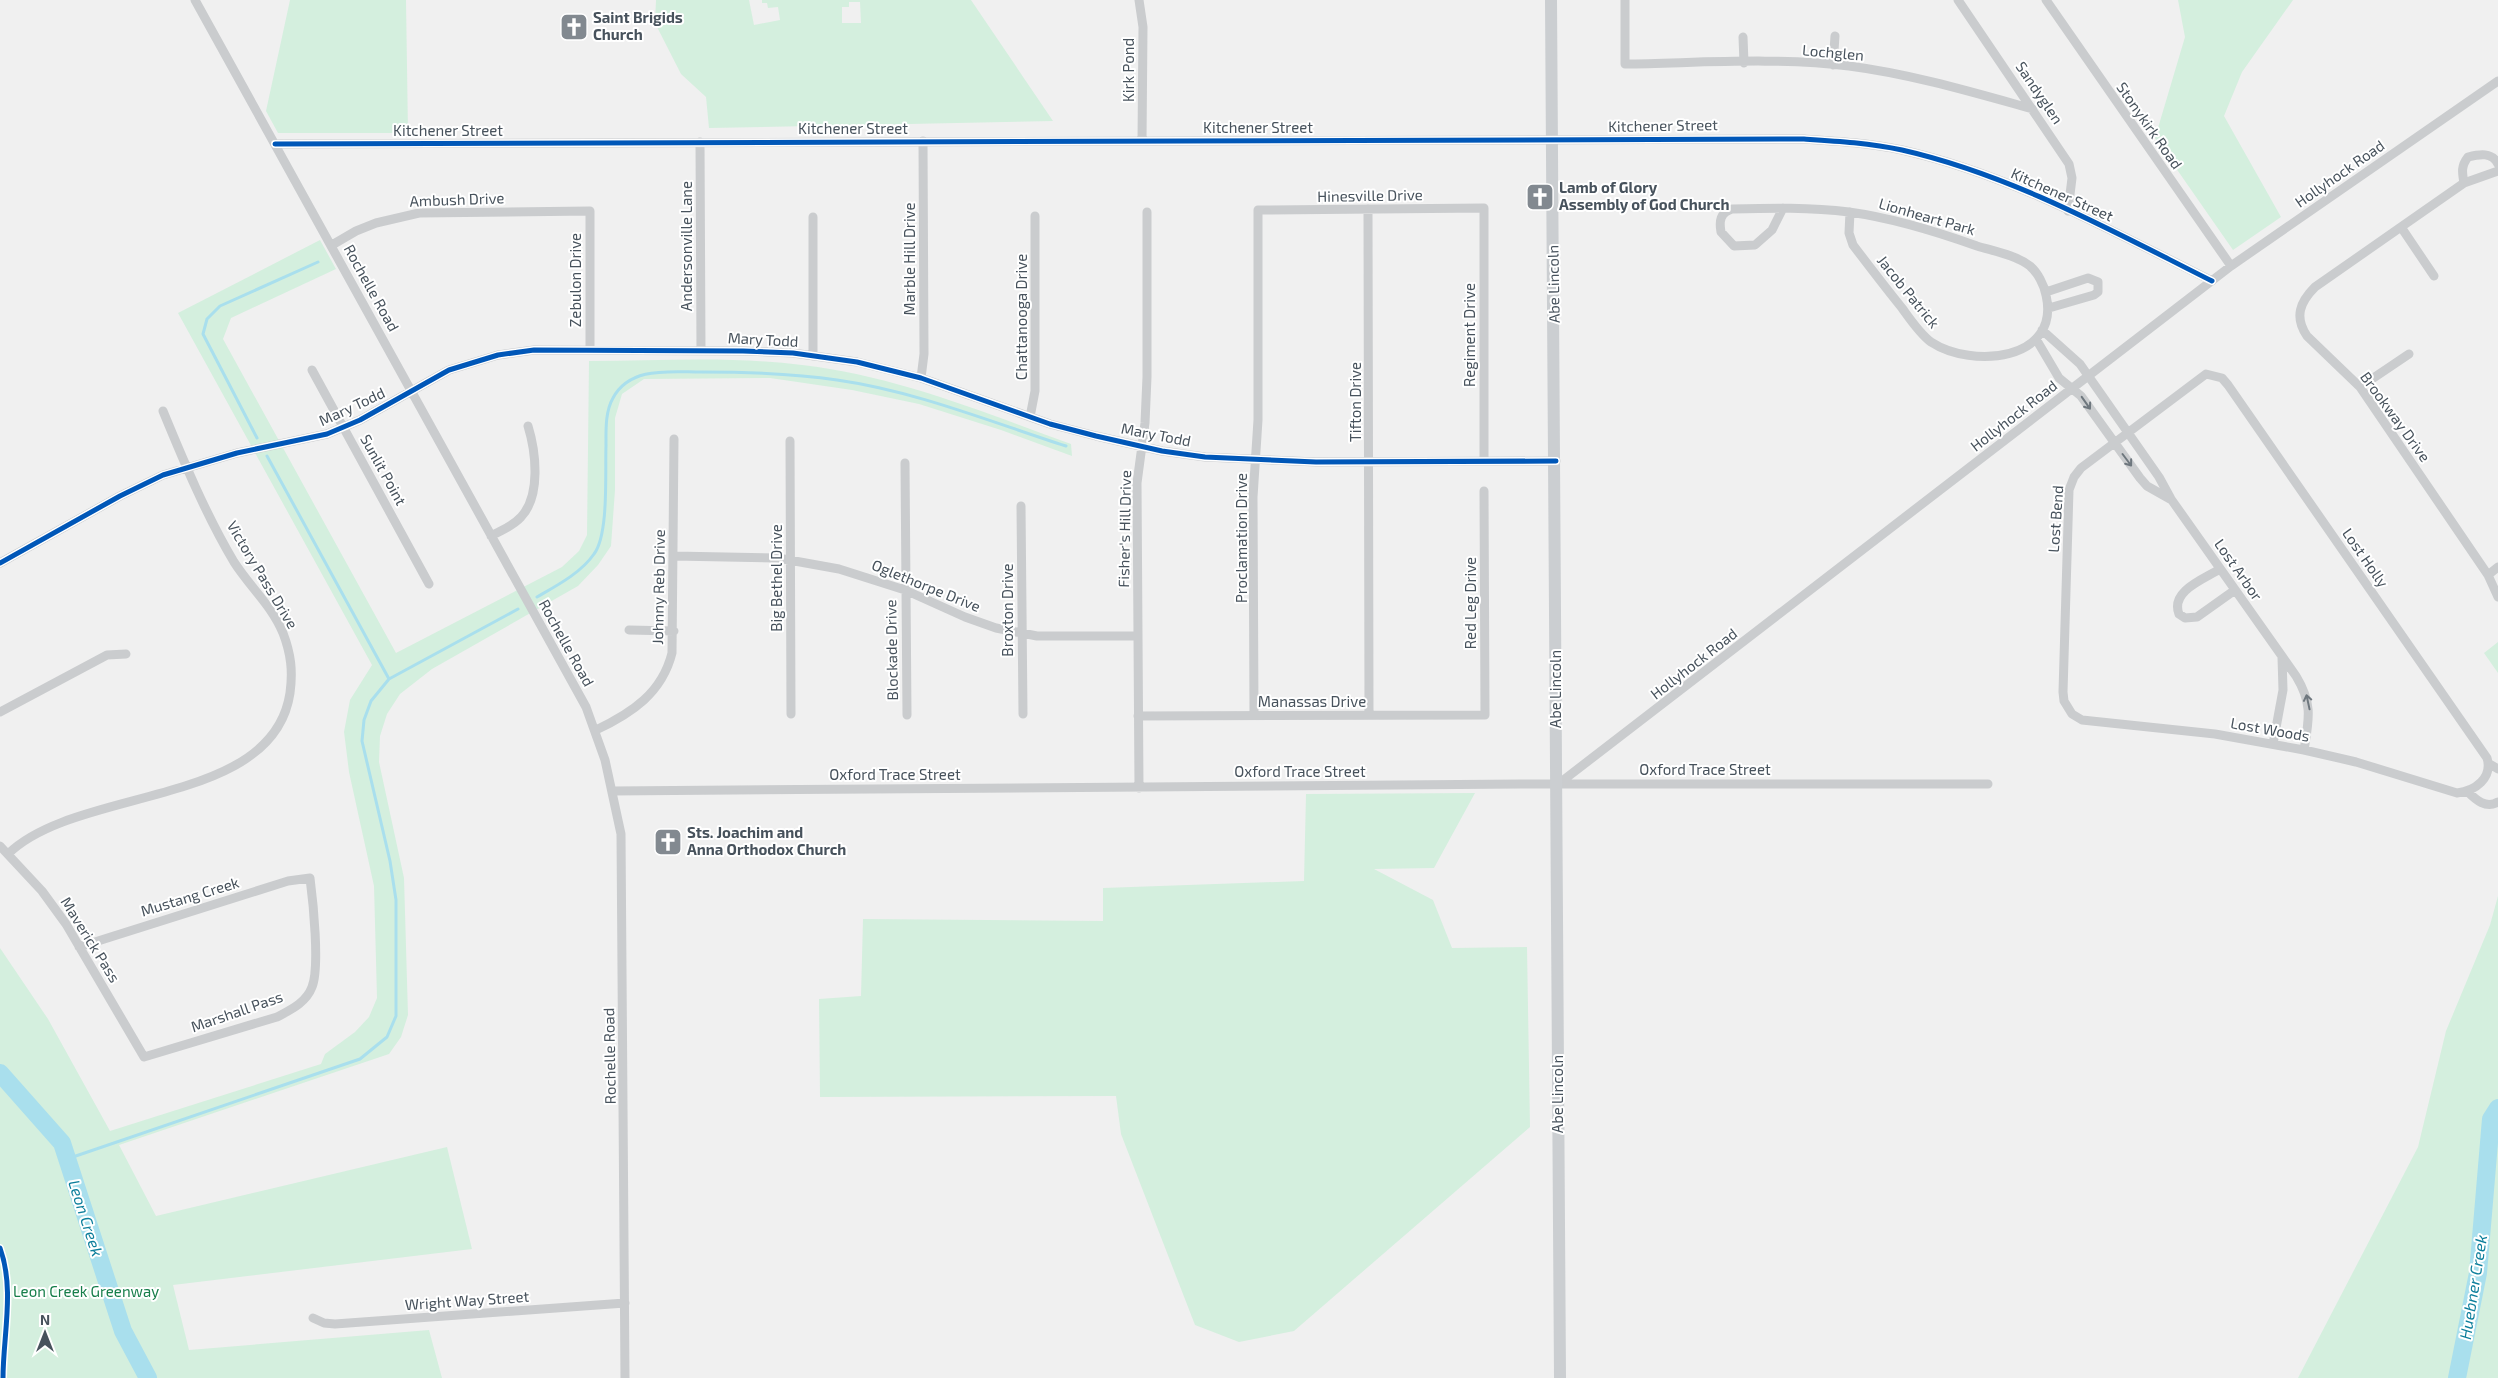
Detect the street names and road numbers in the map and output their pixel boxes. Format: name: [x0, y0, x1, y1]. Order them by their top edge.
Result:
street label: Kirk Pond: [1119, 38, 1137, 102]
street label: Lochglen: [1801, 40, 1865, 64]
street label: Sandyglen: [2012, 58, 2067, 127]
street label: Stonykirk Road: [2113, 79, 2186, 172]
street label: Kitchener Street: [1608, 115, 1718, 135]
street label: Kitchener Street: [1203, 118, 1313, 136]
street label: Kitchener Street: [798, 119, 908, 137]
street label: Kitchener Street: [393, 121, 503, 139]
street label: Hollyhock Road: [2291, 136, 2388, 211]
street label: Kitchener Street: [2009, 164, 2117, 225]
street label: Andersonville Lane: [677, 181, 695, 311]
street label: Hinesville Drive: [1317, 185, 1423, 205]
street label: Ambush Drive: [409, 188, 505, 210]
street label: Lionheart Park: [1877, 194, 1978, 238]
street label: Marble Hill Drive: [900, 202, 918, 316]
street label: Zebulon Drive: [566, 233, 584, 327]
street label: Rochelle Road: [341, 241, 403, 334]
street label: Abe Lincoln: [1543, 245, 1563, 323]
street label: Jacob Patrick: [1874, 251, 1944, 332]
street label: Chattanooga Drive: [1012, 254, 1030, 380]
street label: Regiment Drive: [1460, 283, 1478, 387]
street label: Mary Todd: [727, 328, 799, 350]
street label: Tifton Drive: [1346, 362, 1364, 442]
street label: Brookway Drive: [2357, 368, 2435, 465]
street label: Hollyhock Road: [1966, 376, 2060, 455]
street label: Mary Todd: [316, 383, 387, 429]
street label: Mary Todd: [1120, 418, 1193, 450]
street label: Sunlit Point: [357, 431, 411, 508]
street label: Fisher's Hill Drive: [1114, 470, 1134, 588]
street label: Proclamation Drive: [1232, 473, 1250, 603]
street label: Lost Bend: [2044, 485, 2066, 553]
street label: Victory Pass Drive: [224, 517, 302, 632]
street label: Big Bethel Drive: [767, 524, 785, 632]
street label: Lost Holly: [2339, 524, 2393, 590]
street label: Johnny Reb Drive: [648, 529, 668, 645]
street label: Lost Arbor: [2211, 535, 2267, 604]
street label: Oglethorpe Drive: [869, 555, 983, 615]
street label: Red Leg Drive: [1461, 557, 1479, 649]
street label: Broxton Drive: [998, 563, 1016, 657]
street label: Rochelle Road: [536, 596, 598, 689]
street label: Blockade Drive: [881, 599, 901, 701]
street label: Hollyhock Road: [1646, 624, 1740, 703]
street label: Abe Lincoln: [1546, 650, 1564, 728]
street label: Manassas Drive: [1258, 692, 1366, 710]
street label: Lost Woods: [2229, 713, 2311, 745]
street label: Oxford Trace Street: [1639, 760, 1771, 778]
street label: Oxford Trace Street: [1234, 762, 1366, 780]
street label: Oxford Trace Street: [829, 765, 961, 783]
street label: Mustang Creek: [138, 872, 241, 920]
street label: Maverick Pass: [57, 893, 124, 986]
street label: Marshall Pass: [188, 987, 285, 1035]
street label: Rochelle Road: [599, 1008, 619, 1105]
street label: Abe Lincoln: [1548, 1055, 1566, 1133]
street label: Wright Way Street: [404, 1287, 530, 1313]

